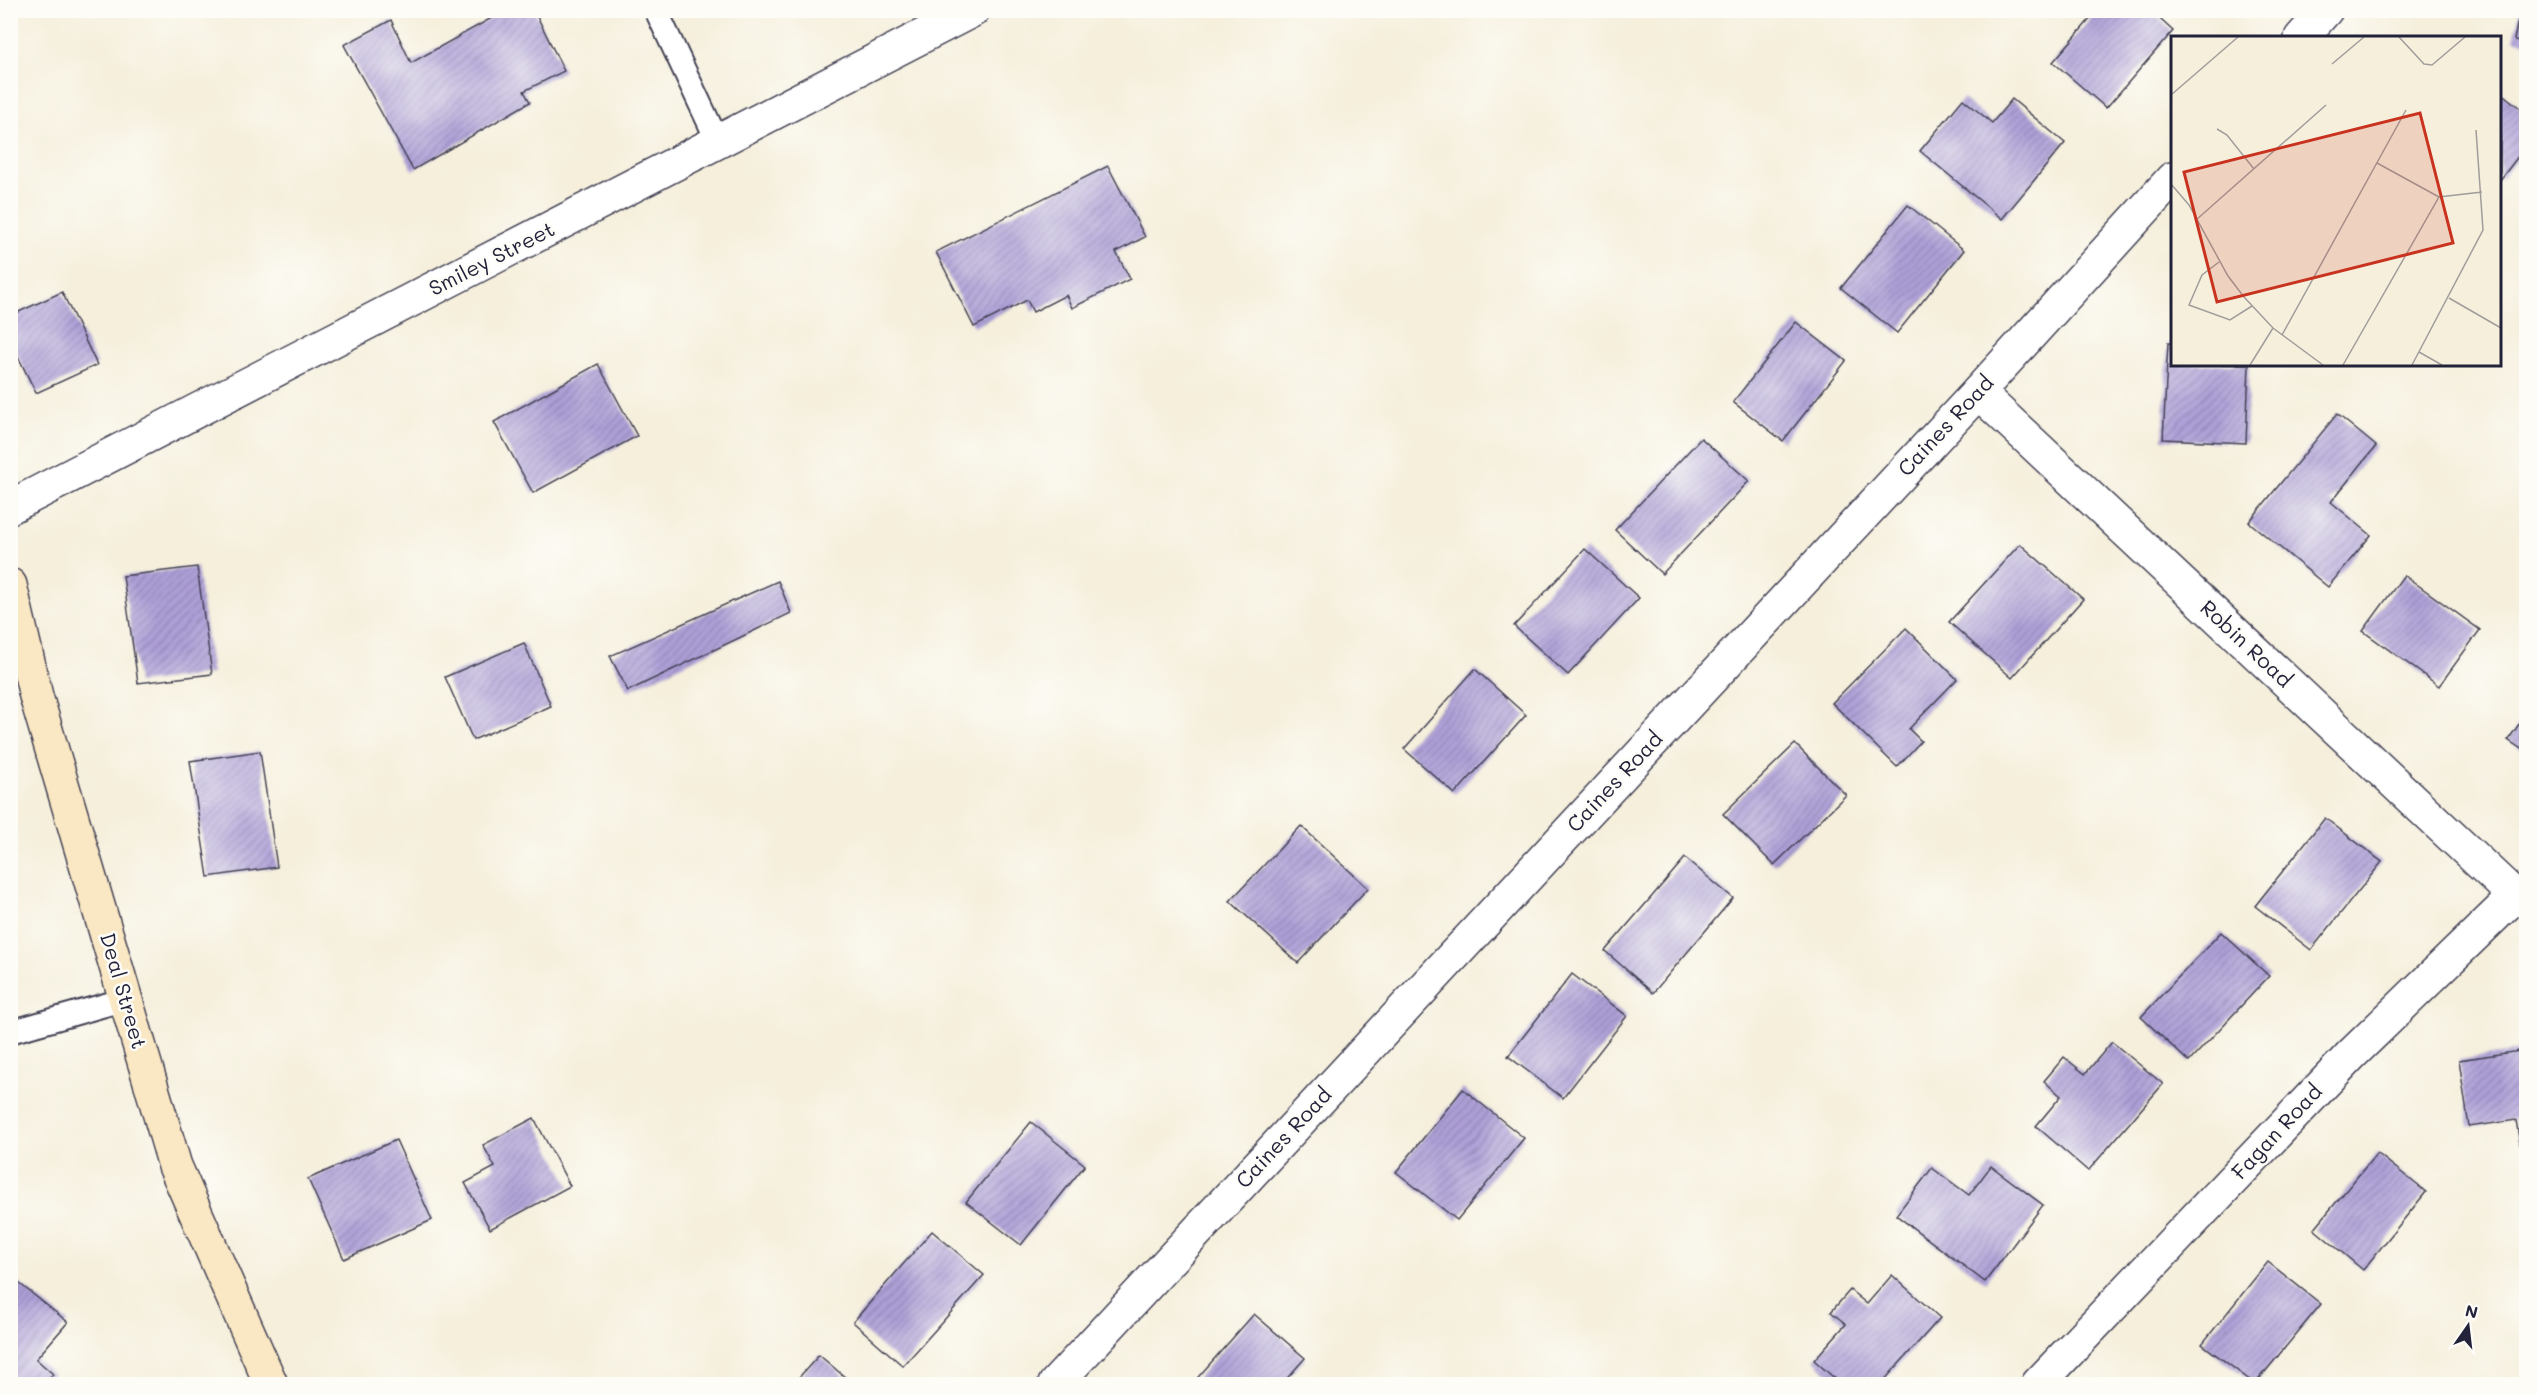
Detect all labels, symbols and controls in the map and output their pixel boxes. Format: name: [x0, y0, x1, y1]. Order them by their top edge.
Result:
inset map: [2171, 36, 2501, 366]
street label: Smiley Street: [424, 214, 559, 301]
street label: Caines Road: [1891, 369, 1999, 481]
street label: Robin Road: [2195, 593, 2299, 692]
street label: Caines Road: [1560, 725, 1668, 837]
street label: Deal Street: [95, 930, 154, 1052]
street label: Fagan Road: [2225, 1078, 2327, 1184]
street label: Caines Road: [1229, 1081, 1337, 1193]
north arrow: [2438, 1296, 2498, 1356]
text: N: [2463, 1299, 2480, 1323]

